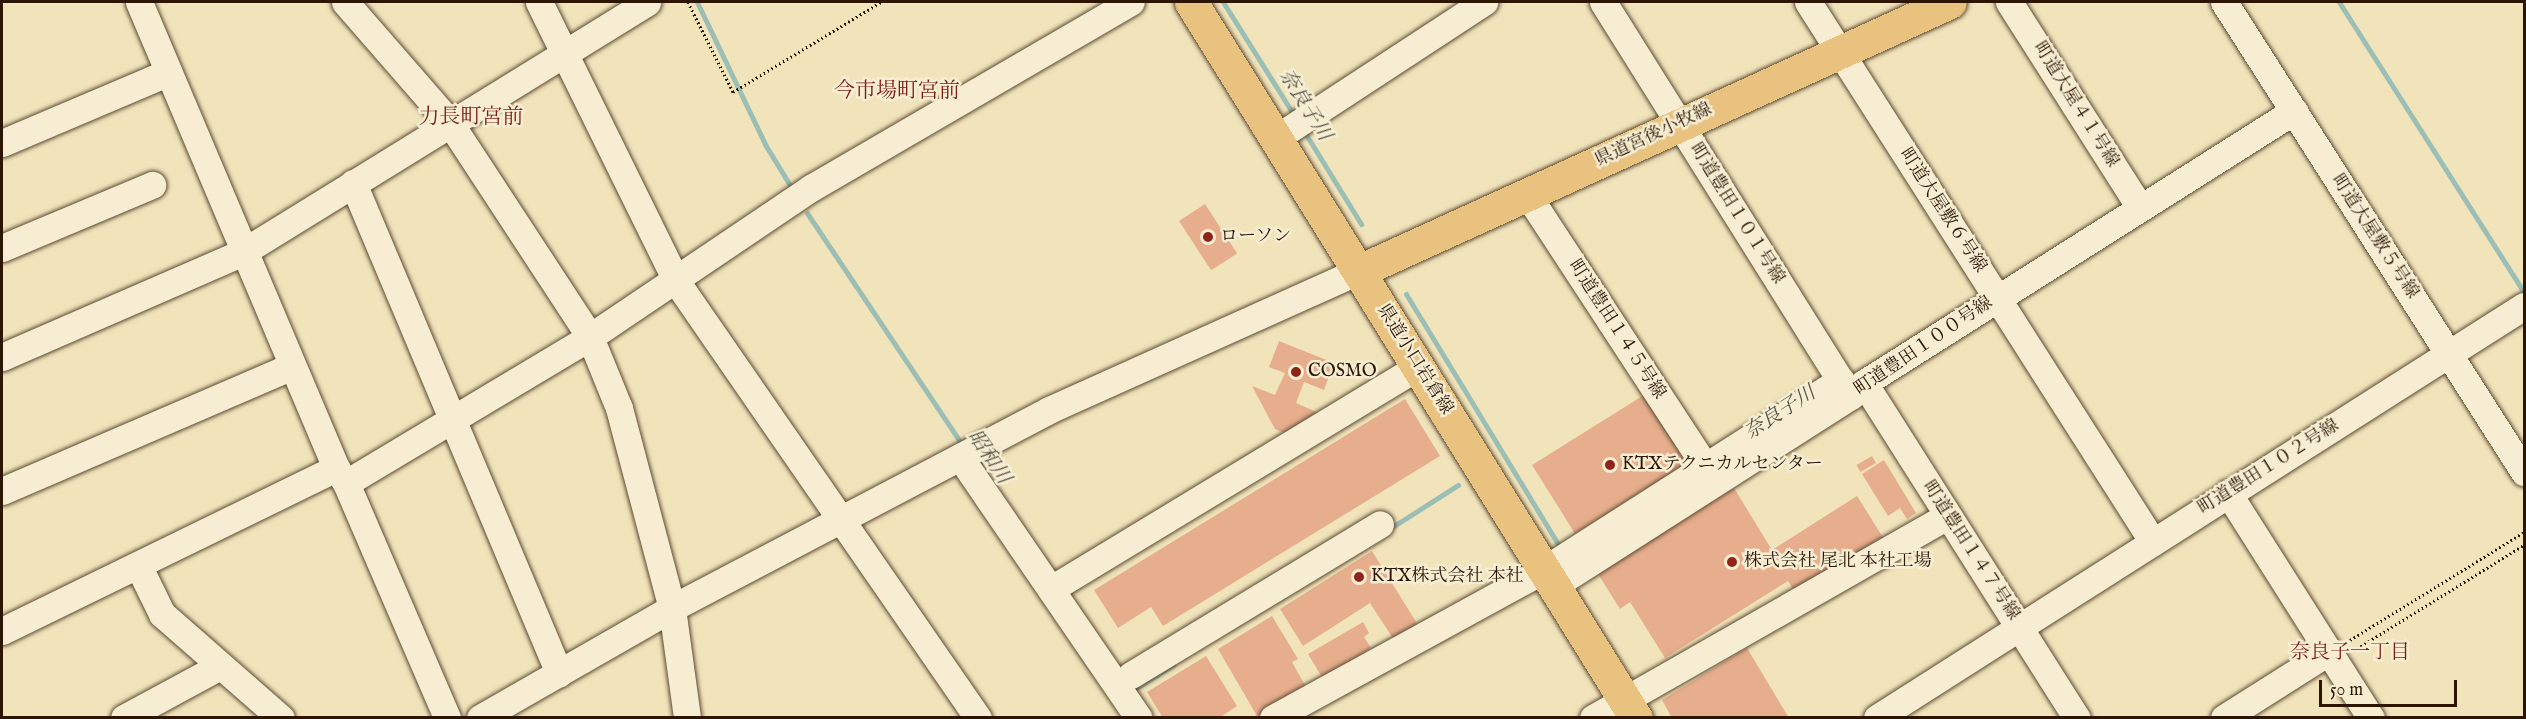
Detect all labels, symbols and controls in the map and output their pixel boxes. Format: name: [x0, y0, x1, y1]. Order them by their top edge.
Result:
street label: 町道大屋４１号線: [2028, 38, 2122, 172]
water label: 奈良子川: [1274, 65, 1336, 145]
district label: 今市場町宮前: [834, 79, 960, 105]
street label: 県道宮後小牧線: [1592, 100, 1716, 172]
district label: 力長町宮前: [419, 105, 523, 131]
street label: 町道豊田１０１号線: [1684, 140, 1788, 288]
street label: 町道大屋敷６号線: [1894, 145, 1990, 277]
street label: 町道大屋敷５号線: [2326, 171, 2422, 303]
place label: ローソン: [1220, 226, 1292, 248]
marker: ローソン: [1201, 230, 1215, 244]
street label: 町道豊田１４５号線: [1563, 256, 1669, 404]
street label: 町道豊田１００号線: [1851, 293, 1997, 401]
street label: 県道小口岩倉線: [1371, 301, 1457, 419]
place label: COSMO: [1308, 361, 1377, 383]
marker: COSMO: [1289, 365, 1303, 379]
water label: 奈良子川: [1740, 381, 1820, 445]
street label: 町道豊田１０２号線: [2195, 416, 2343, 520]
water label: 昭和川: [962, 425, 1016, 489]
place label: KTXテクニカルセンター: [1622, 454, 1825, 476]
marker: KTXテクニカルセンター: [1603, 458, 1617, 472]
street label: 町道豊田１４７号線: [1917, 477, 2023, 625]
place label: 株式会社 尾北 本社工場: [1744, 551, 1932, 573]
marker: 株式会社 尾北 本社工場: [1725, 555, 1739, 569]
place label: KTX株式会社 本社: [1371, 566, 1523, 588]
marker: KTX株式会社 本社: [1352, 570, 1366, 584]
district label: 奈良子一丁目: [2290, 640, 2410, 664]
scale bar: [2322, 668, 2460, 706]
text: 50 m: [2330, 679, 2363, 702]

